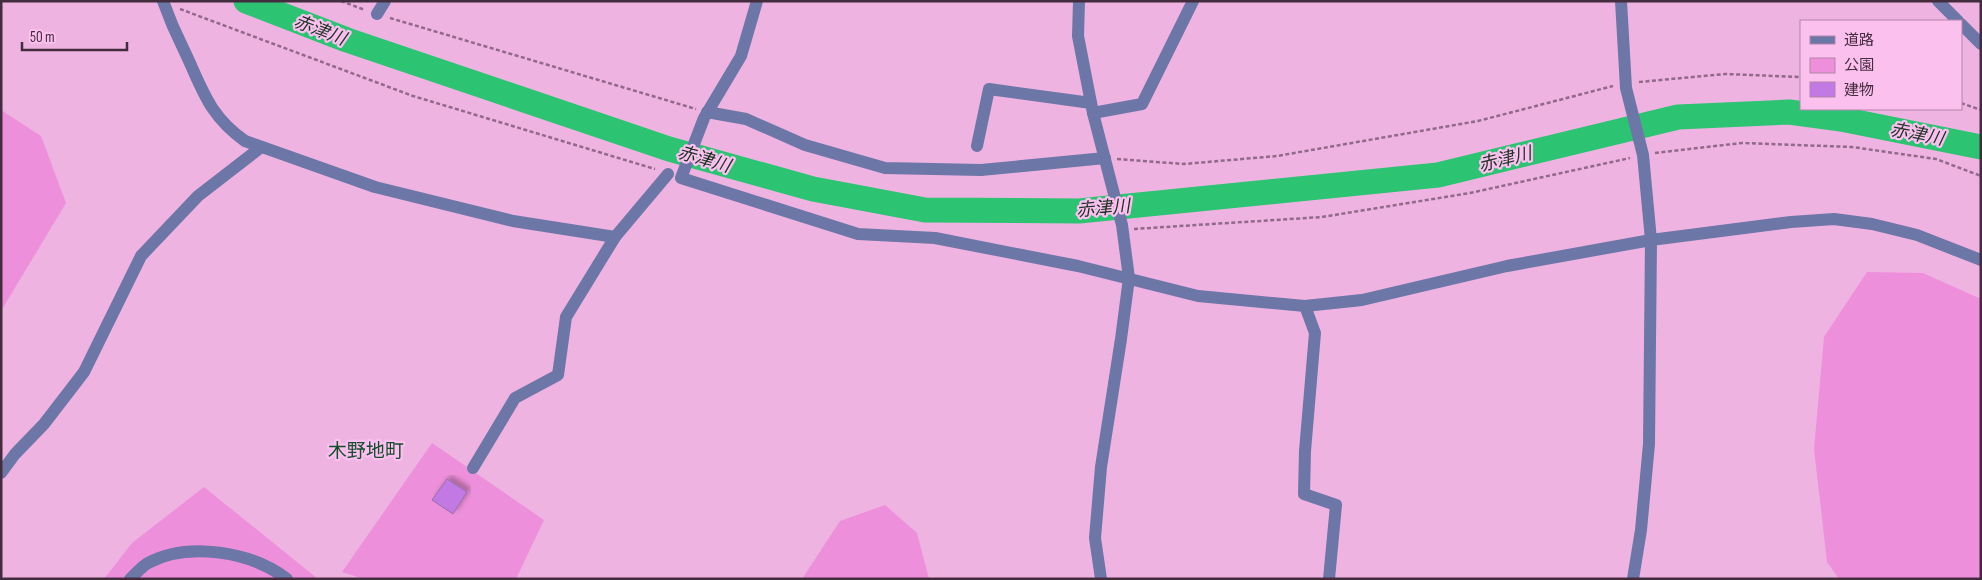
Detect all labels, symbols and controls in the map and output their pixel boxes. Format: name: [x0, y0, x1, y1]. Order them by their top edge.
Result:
water label: 赤津川: [291, 11, 351, 51]
scale bar: [22, 20, 128, 52]
legend: [1800, 20, 1962, 110]
text: 50 m: [30, 28, 55, 47]
text: 道路: [1844, 31, 1874, 50]
text: 公園: [1844, 56, 1874, 75]
text: 建物: [1844, 81, 1874, 100]
water label: 赤津川: [1888, 119, 1947, 150]
water label: 赤津川: [675, 142, 735, 178]
water label: 赤津川: [1476, 142, 1536, 176]
water label: 赤津川: [1075, 196, 1133, 221]
district label: 木野地町: [328, 440, 404, 463]

